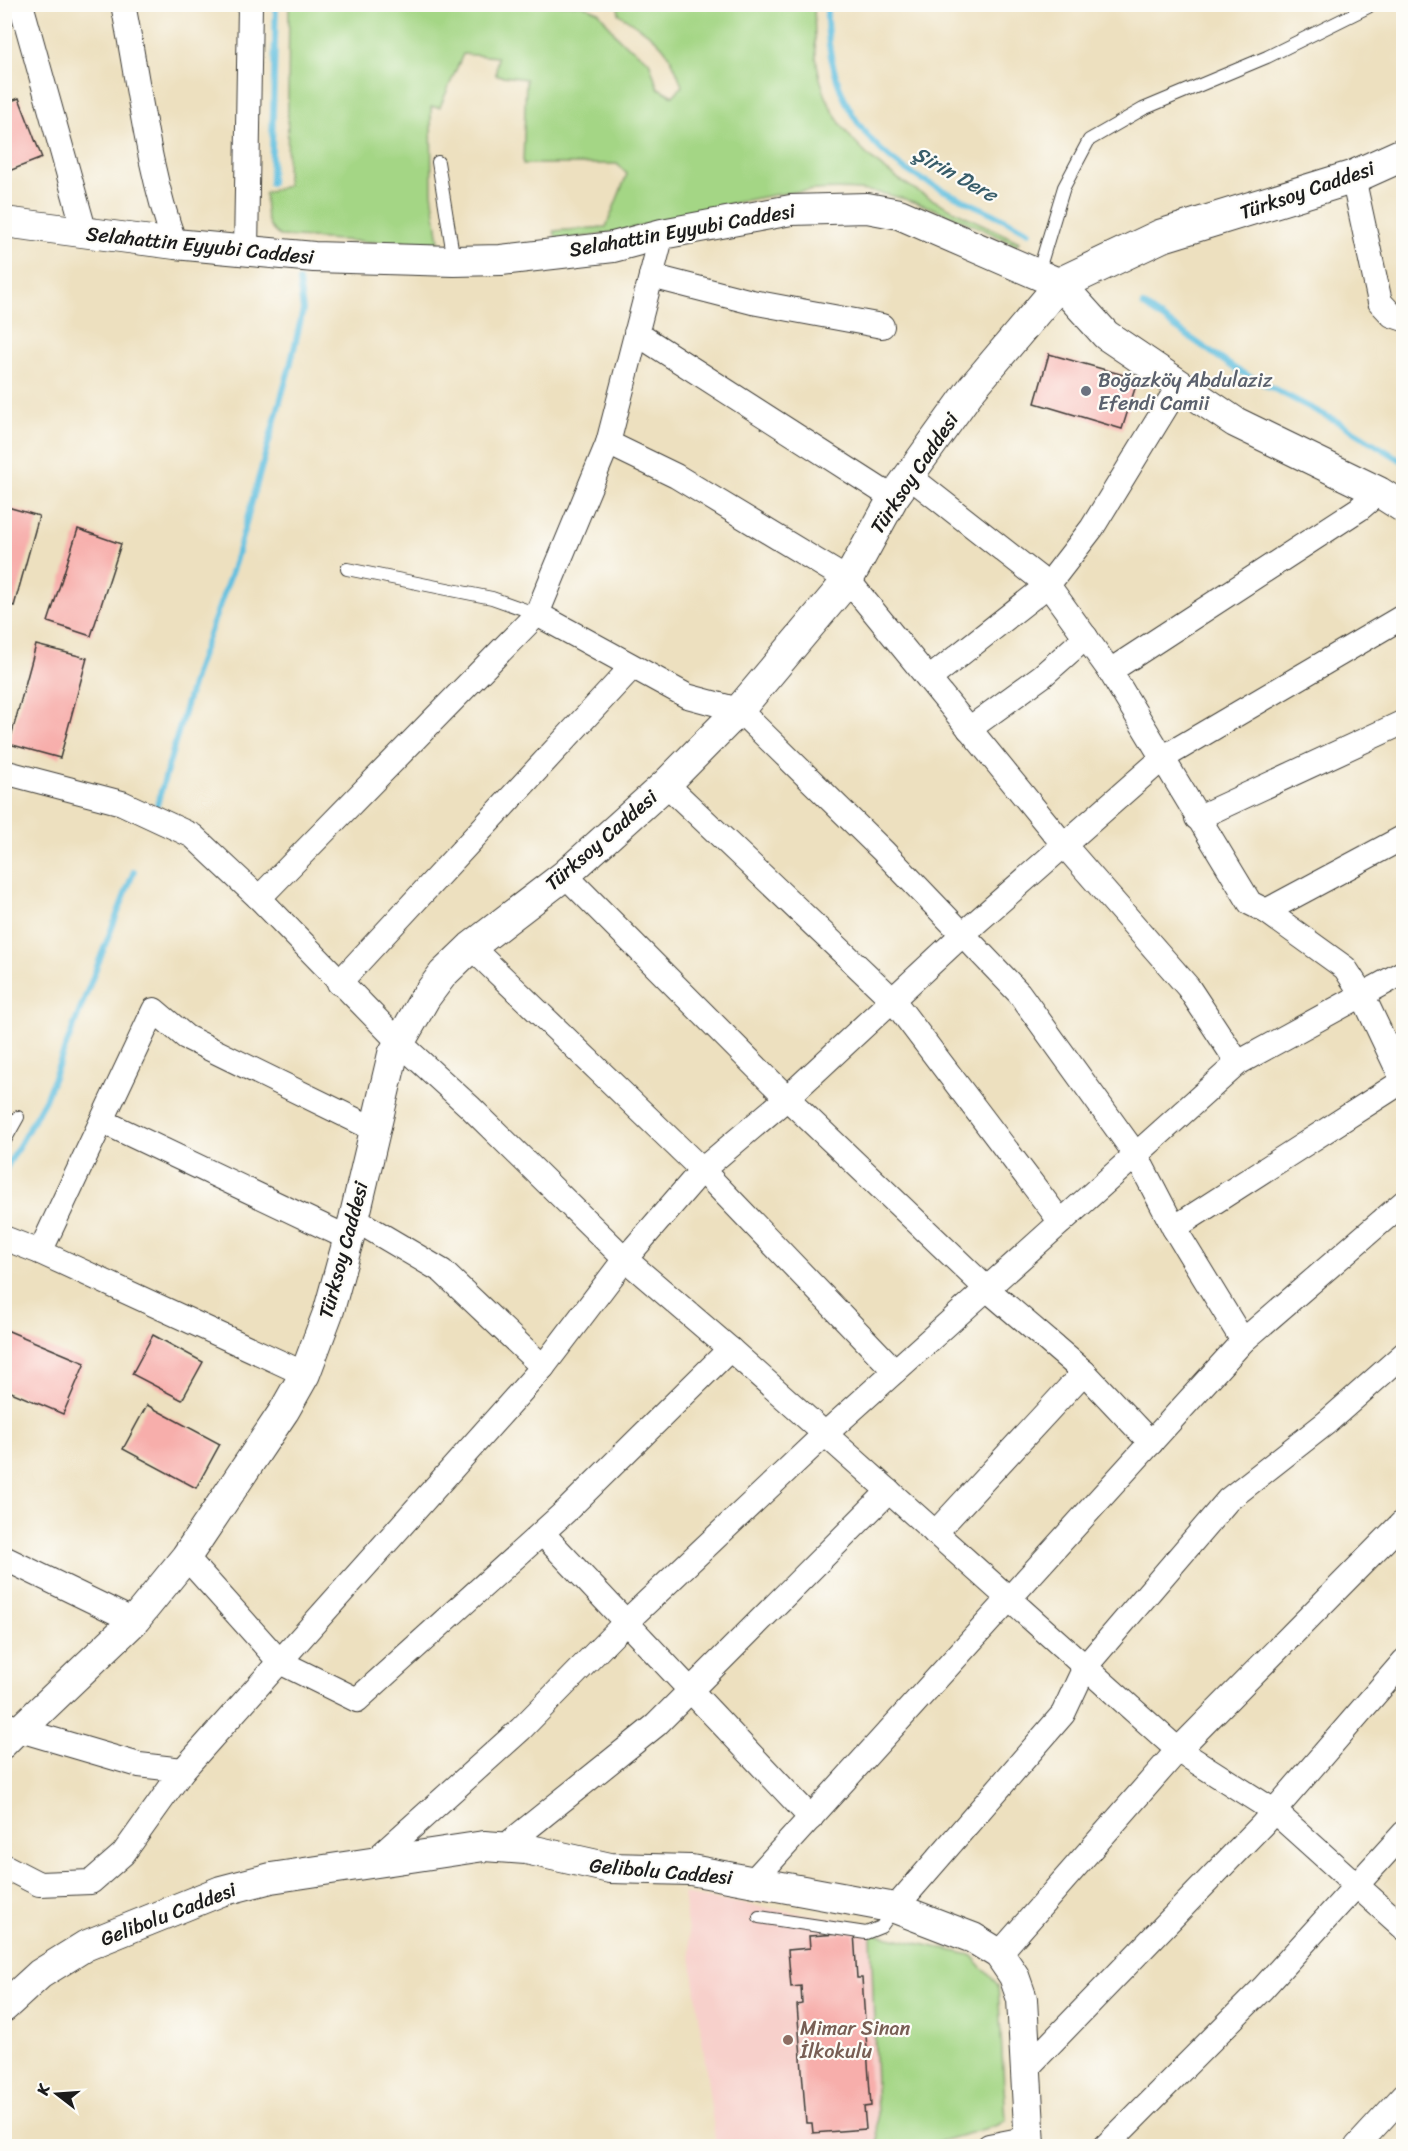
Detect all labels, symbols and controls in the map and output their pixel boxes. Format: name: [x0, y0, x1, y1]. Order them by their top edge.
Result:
water label: Şirin Dere: [905, 135, 1006, 214]
street label: Türksoy Caddesi: [1235, 151, 1381, 230]
street label: Selahattin Eyyubi Caddesi: [566, 193, 798, 268]
street label: Selahattin Eyyubi Caddesi: [84, 216, 316, 275]
place label: Boğazköy Abdulaziz Efendi Camii: [1098, 363, 1273, 421]
marker: Boğazköy Abdulaziz Efendi Camii: [1079, 384, 1093, 398]
street label: Türksoy Caddesi: [861, 404, 969, 541]
street label: Türksoy Caddesi: [537, 780, 667, 900]
street label: Türksoy Caddesi: [308, 1176, 379, 1323]
street label: Gelibolu Caddesi: [588, 1848, 735, 1895]
street label: Gelibolu Caddesi: [95, 1872, 243, 1956]
place label: Mimar Sinan İlkokulu: [799, 2011, 911, 2069]
marker: Mimar Sinan İlkokulu: [781, 2033, 795, 2047]
north arrow: [27, 2064, 87, 2124]
text: K: [28, 2080, 59, 2100]

